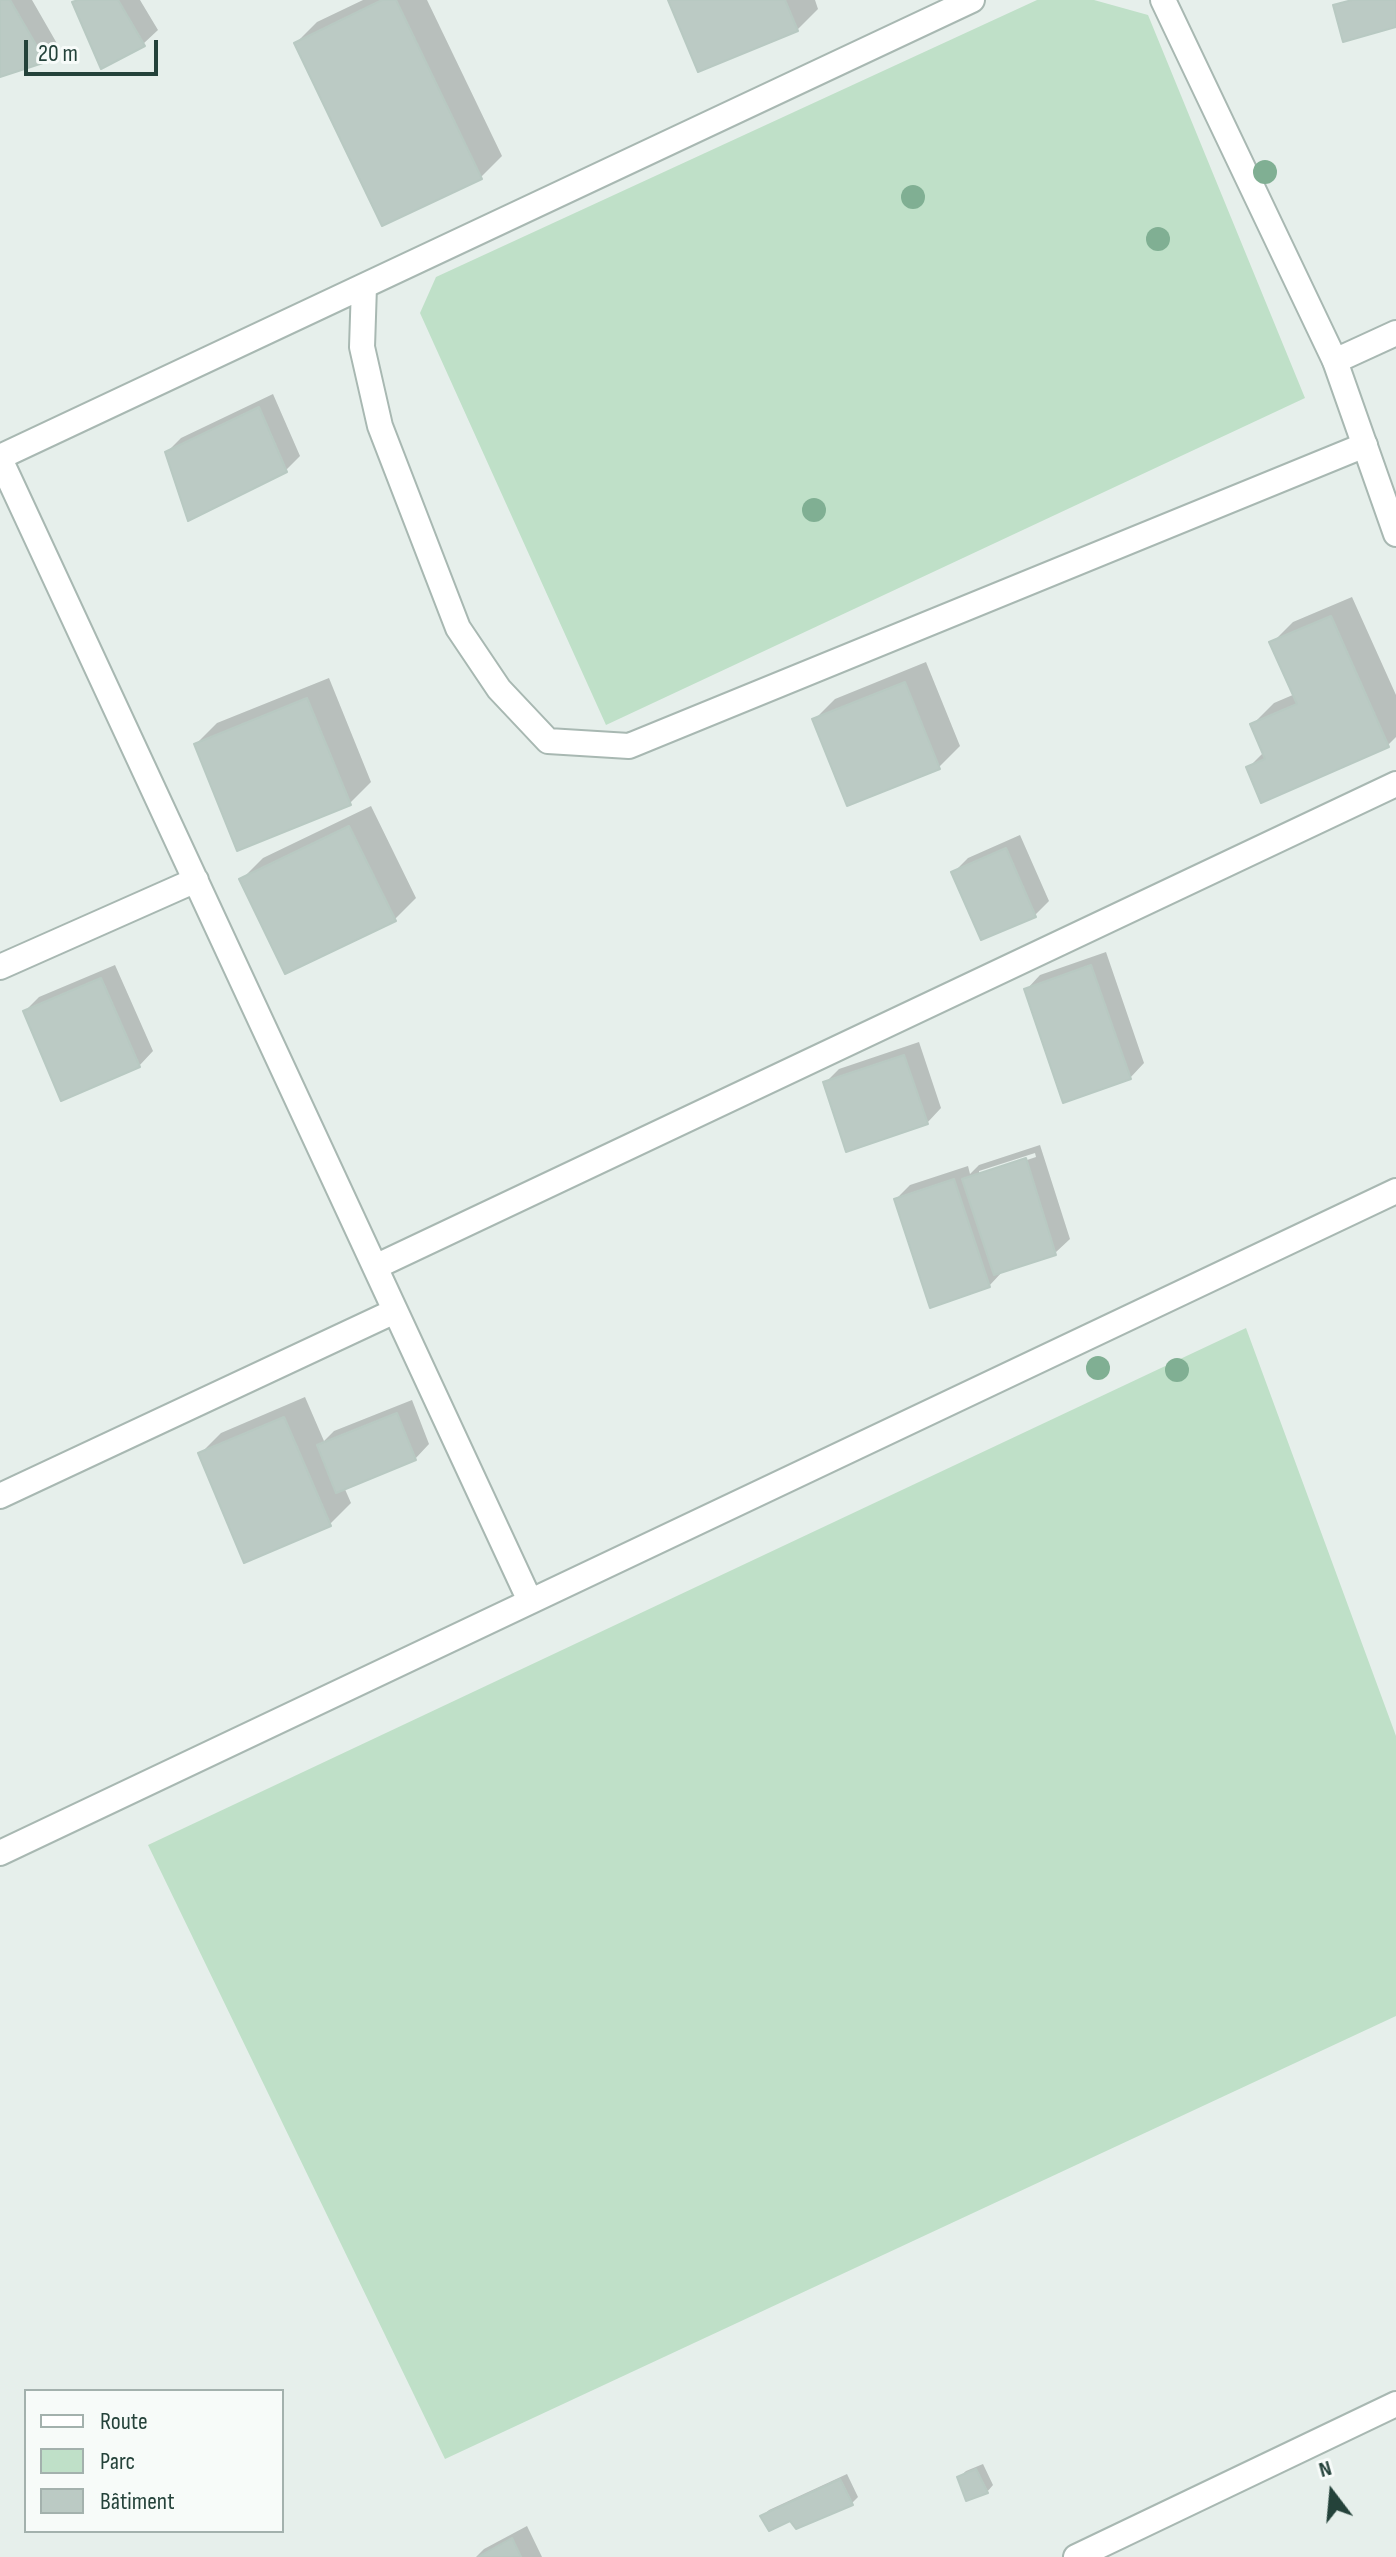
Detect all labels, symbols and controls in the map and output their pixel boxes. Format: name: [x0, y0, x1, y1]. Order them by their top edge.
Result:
scale bar: [28, 24, 162, 74]
text: 20 m: [38, 39, 78, 68]
legend: [24, 2389, 284, 2533]
text: Route: [100, 2407, 148, 2436]
text: Parc: [100, 2447, 135, 2476]
north arrow: [1292, 2453, 1372, 2533]
text: N: [1316, 2455, 1335, 2484]
text: Bâtiment: [100, 2487, 175, 2516]

